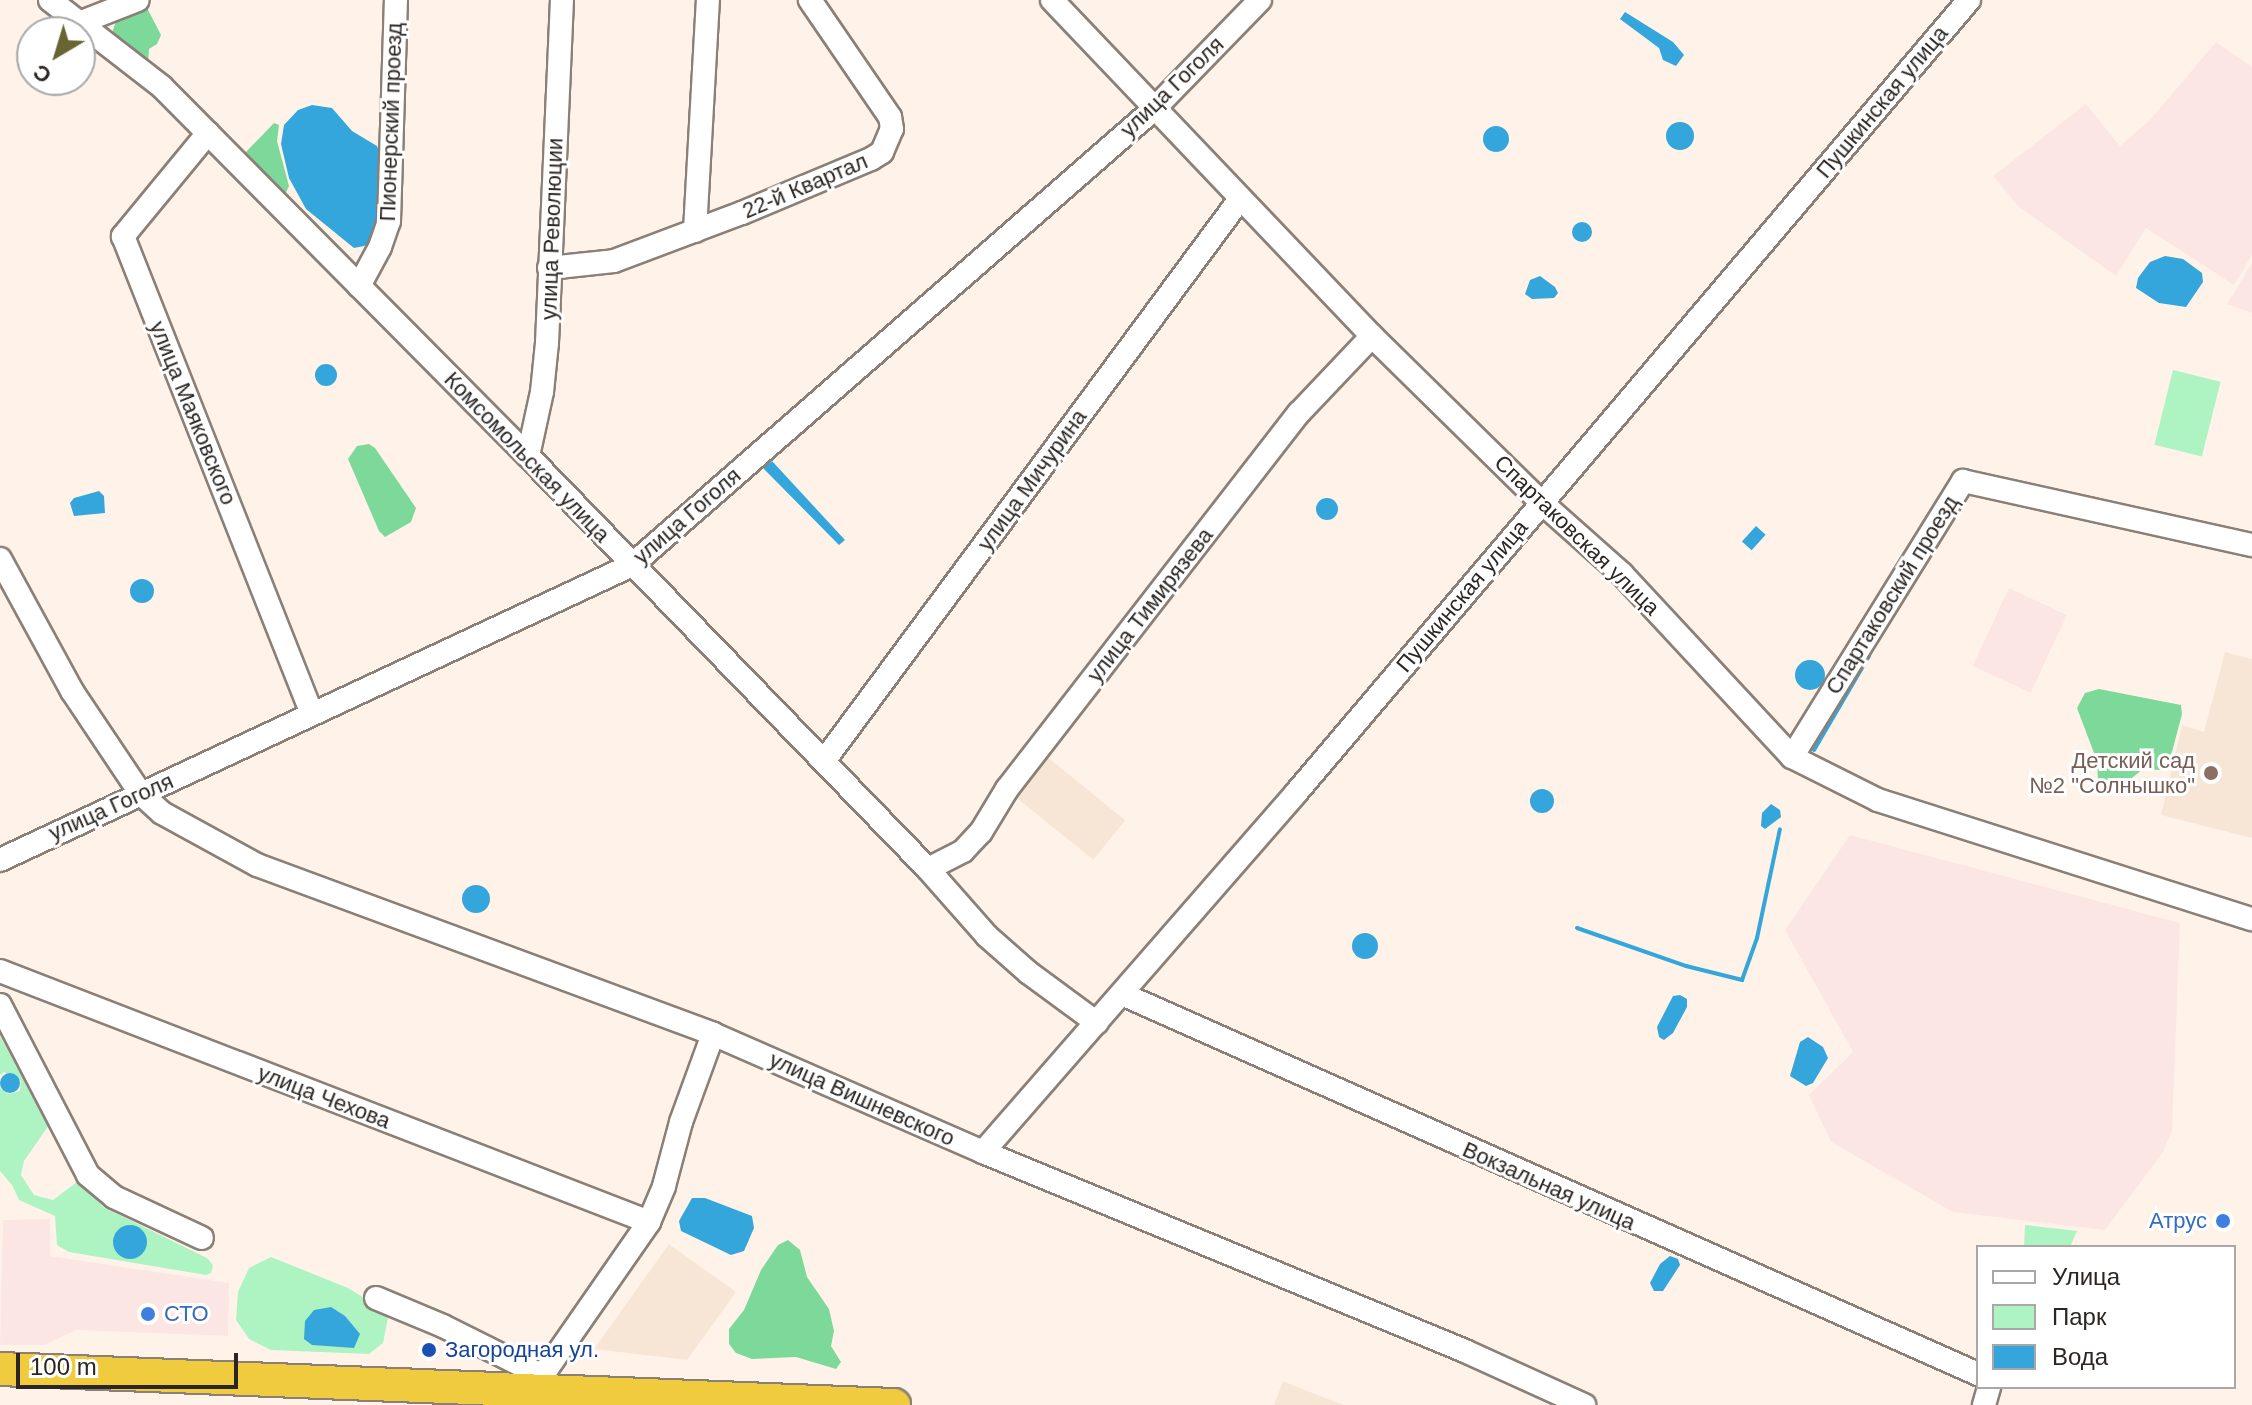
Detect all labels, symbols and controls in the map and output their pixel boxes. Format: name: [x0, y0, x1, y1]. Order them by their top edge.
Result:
north arrow: [16, 16, 96, 96]
street label: Пушкинская улица: [1811, 21, 1953, 183]
street label: Пионерский проезд: [374, 22, 408, 222]
street label: улица Гоголя: [1115, 31, 1229, 143]
text: С: [28, 59, 56, 88]
street label: улица Революции: [536, 137, 568, 321]
street label: 22-й Квартал: [738, 148, 872, 224]
street label: улица Маяковского: [144, 317, 242, 509]
street label: Комсомольская улица: [439, 366, 615, 548]
street label: улица Мичурина: [972, 404, 1092, 556]
street label: Спартаковская улица: [1489, 449, 1665, 621]
street label: улица Гоголя: [628, 462, 746, 570]
street label: Спартаковский проезд: [1820, 491, 1964, 699]
street label: Пушкинская улица: [1391, 515, 1533, 677]
street label: улица Тимирязева: [1082, 523, 1218, 687]
place label: Детский сад №2 "Солнышко": [2029, 747, 2195, 798]
marker: Детский сад №2 "Солнышко": [2202, 764, 2220, 782]
street label: улица Гоголя: [45, 768, 177, 846]
street label: улица Вишневского: [765, 1046, 959, 1152]
street label: улица Чехова: [254, 1060, 394, 1134]
street label: Вокзальная улица: [1459, 1136, 1639, 1236]
place label: Атрус: [2149, 1208, 2207, 1234]
marker: Атрус: [2214, 1212, 2232, 1230]
legend: [1976, 1245, 2236, 1389]
text: Улица: [2052, 1263, 2120, 1290]
place label: СТО: [164, 1301, 209, 1327]
text: Парк: [2052, 1303, 2106, 1330]
marker: СТО: [139, 1305, 157, 1323]
scale bar: [20, 1337, 242, 1387]
place label: Загородная ул.: [445, 1337, 599, 1363]
marker: Загородная ул.: [420, 1341, 438, 1359]
text: Вода: [2052, 1343, 2108, 1370]
text: 100 m: [30, 1353, 97, 1380]

